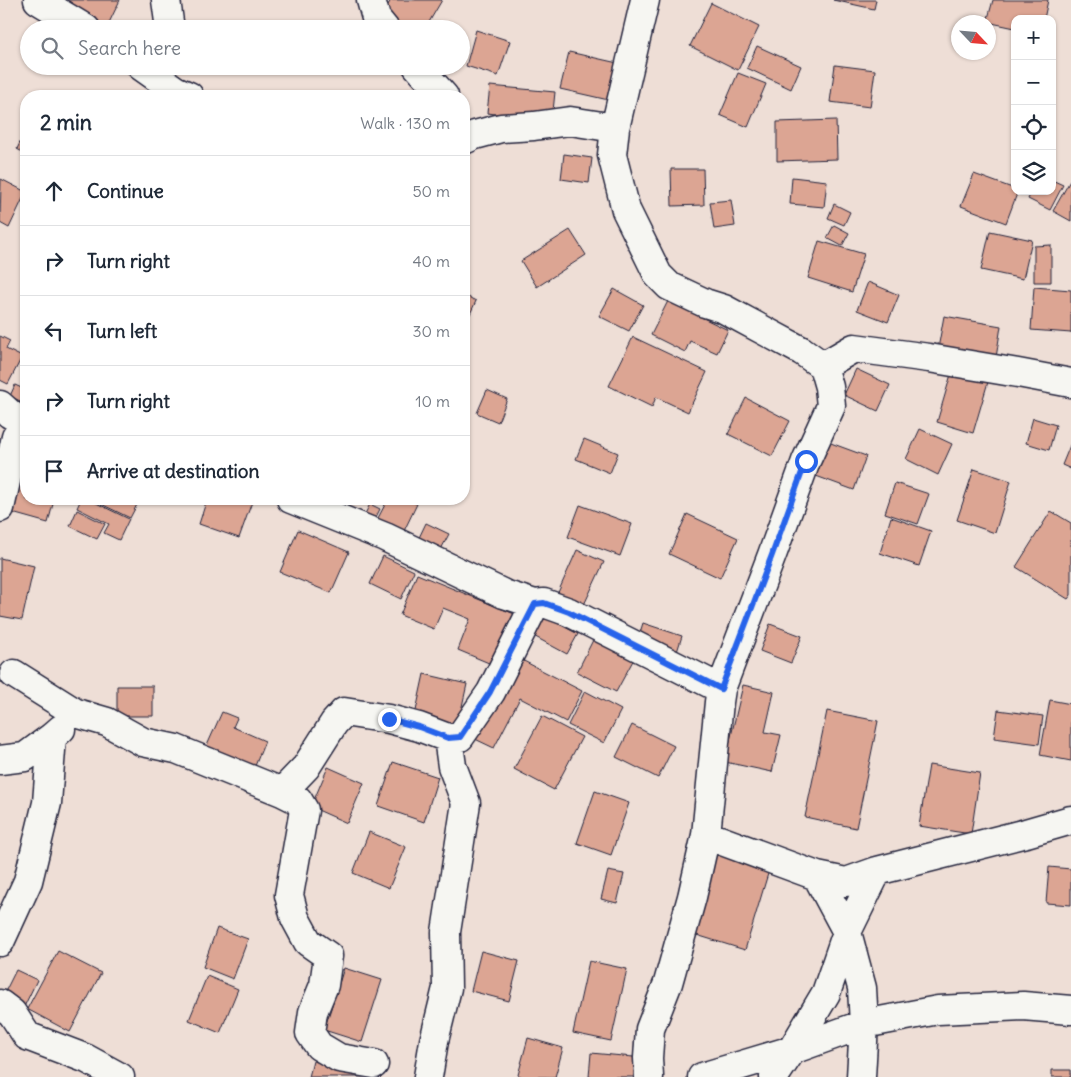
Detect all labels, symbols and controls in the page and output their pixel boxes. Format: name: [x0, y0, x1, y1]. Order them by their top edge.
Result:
north arrow: [951, 15, 996, 60]
map controls: [1011, 15, 1056, 195]
button: +: [1011, 15, 1056, 60]
search box: [20, 20, 470, 75]
icon: search: [38, 34, 66, 62]
text: Search here: [78, 36, 181, 60]
button: −: [1011, 60, 1056, 105]
button: locate: [1011, 105, 1056, 150]
text: 2 min: [40, 109, 92, 136]
text: Walk · 130 m: [360, 113, 450, 133]
button: layers: [1011, 150, 1056, 195]
icon: ahead: [40, 177, 68, 205]
text: Continue: [87, 179, 164, 203]
text: 50 m: [412, 181, 450, 201]
icon: right: [40, 247, 68, 275]
text: Turn right: [87, 249, 170, 273]
text: 40 m: [412, 251, 450, 271]
icon: left: [40, 317, 68, 345]
text: Turn left: [87, 319, 157, 343]
text: 30 m: [413, 321, 450, 341]
icon: right: [40, 387, 68, 415]
text: Turn right: [87, 389, 170, 413]
text: 10 m: [415, 391, 450, 411]
route start: [795, 450, 818, 473]
icon: arrive: [40, 457, 68, 485]
text: Arrive at destination: [87, 459, 260, 483]
route end: [378, 708, 401, 731]

